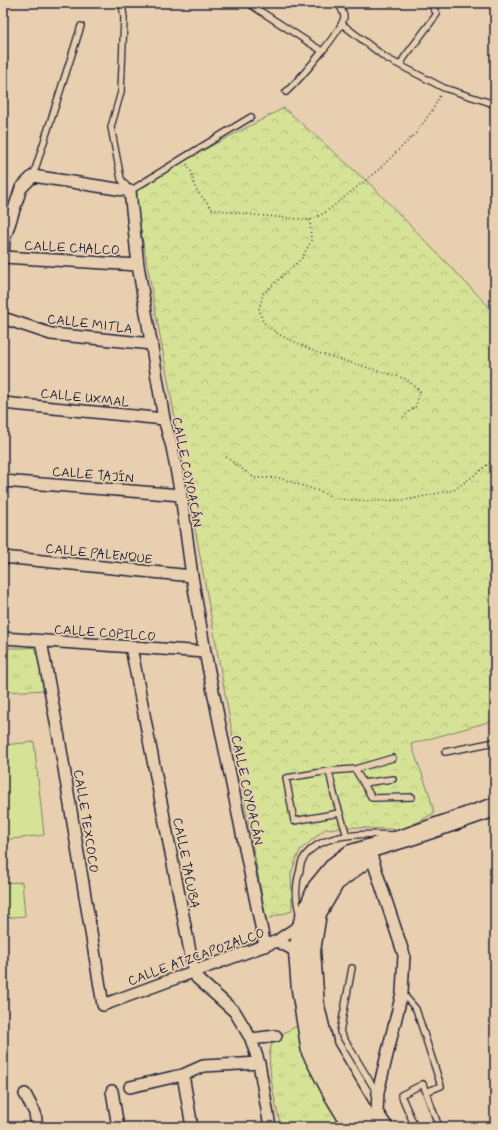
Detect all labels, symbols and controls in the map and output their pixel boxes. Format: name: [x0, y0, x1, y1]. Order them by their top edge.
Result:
street label: CALLE CHALCO: [24, 238, 120, 259]
street label: CALLE MITLA: [46, 311, 133, 338]
street label: CALLE UXMAL: [39, 385, 130, 412]
street label: CALLE COYOACÁN: [168, 416, 207, 529]
street label: CALLE TAJÍN: [51, 462, 134, 488]
street label: CALLE PALENQUE: [45, 540, 154, 569]
street label: CALLE COPILCO: [53, 621, 156, 646]
street label: CALLE COYOACÁN: [227, 734, 267, 847]
street label: CALLE TEXCOCO: [69, 768, 102, 874]
street label: CALLE TACUBA: [168, 816, 203, 910]
street label: CALLE ATZCAPOZALCO: [126, 925, 267, 990]

